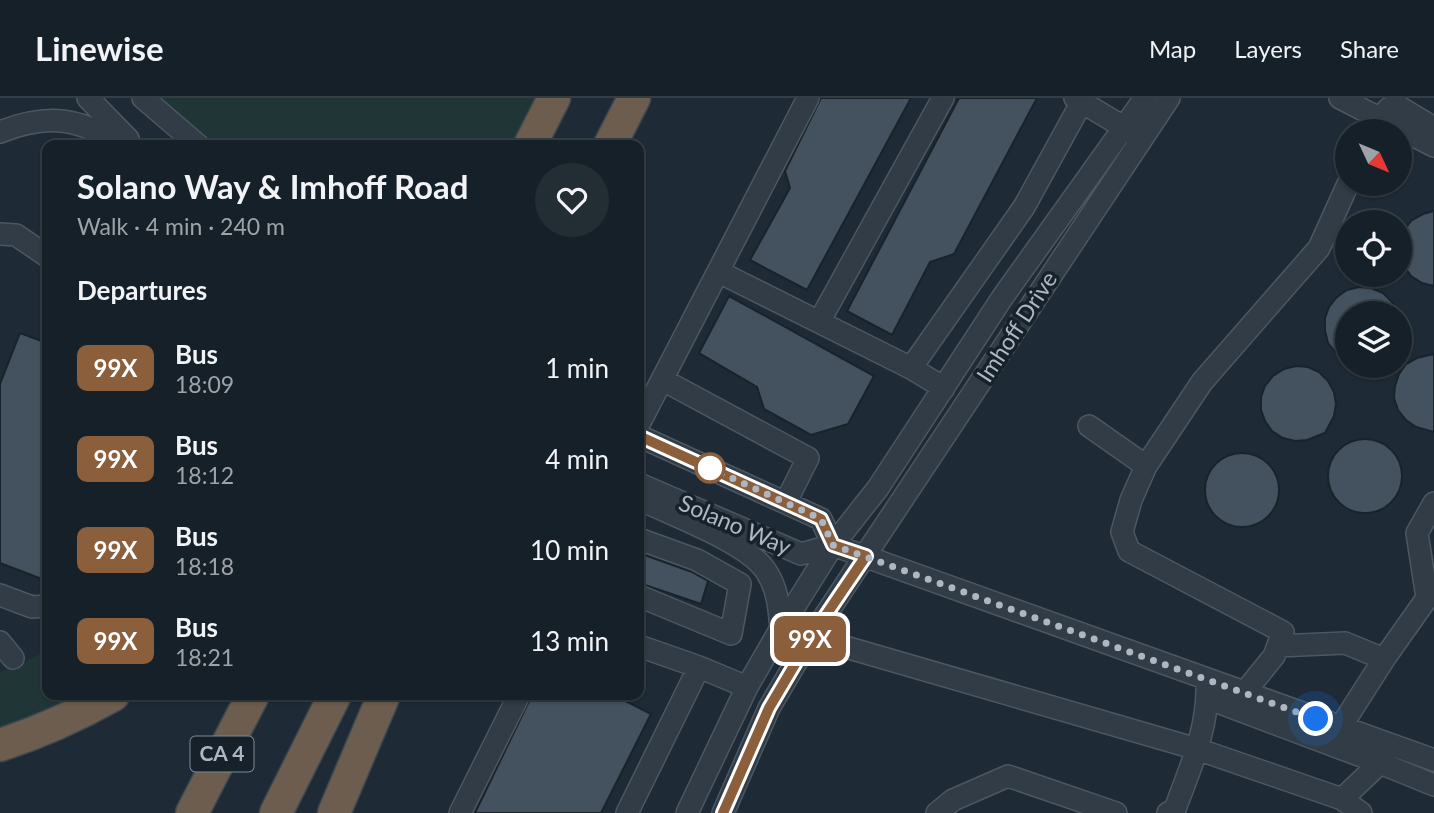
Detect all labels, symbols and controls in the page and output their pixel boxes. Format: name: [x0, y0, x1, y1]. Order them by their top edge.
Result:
text: Linewise: [35, 28, 164, 68]
text: Map: [1149, 34, 1196, 63]
text: Layers: [1234, 34, 1302, 63]
text: Share: [1340, 34, 1399, 63]
north arrow: [1335, 119, 1412, 196]
map controls: [1335, 119, 1412, 378]
button: heart: [535, 163, 609, 237]
text: Solano Way & Imhoff Road: [77, 166, 469, 206]
button: locate: [1335, 210, 1412, 287]
text: Walk · 4 min · 240 m: [77, 212, 285, 240]
street label: Imhoff Drive: [970, 266, 1062, 387]
text: Departures: [77, 274, 207, 306]
button: layers: [1335, 301, 1412, 378]
text: Bus: [175, 338, 218, 370]
text: 1 min: [545, 352, 609, 384]
text: 99X: [94, 353, 137, 382]
text: 18:09: [175, 370, 234, 398]
text: Bus: [175, 429, 218, 461]
text: 4 min: [545, 443, 609, 475]
text: 99X: [94, 444, 137, 473]
unlabelled marker: [695, 453, 725, 483]
text: 18:12: [175, 461, 234, 489]
street label: Solano Way: [675, 488, 796, 560]
text: Bus: [175, 520, 218, 552]
text: 10 min: [530, 534, 609, 566]
text: 99X: [94, 535, 137, 564]
text: 18:18: [175, 552, 234, 580]
text: Bus: [175, 611, 218, 643]
line badge: 99X: [770, 616, 850, 662]
text: 99X: [788, 624, 832, 653]
text: 13 min: [530, 625, 609, 657]
text: 99X: [94, 626, 137, 655]
text: 18:21: [175, 643, 234, 671]
your location: [1298, 701, 1333, 736]
road number: CA 4: [190, 736, 254, 772]

